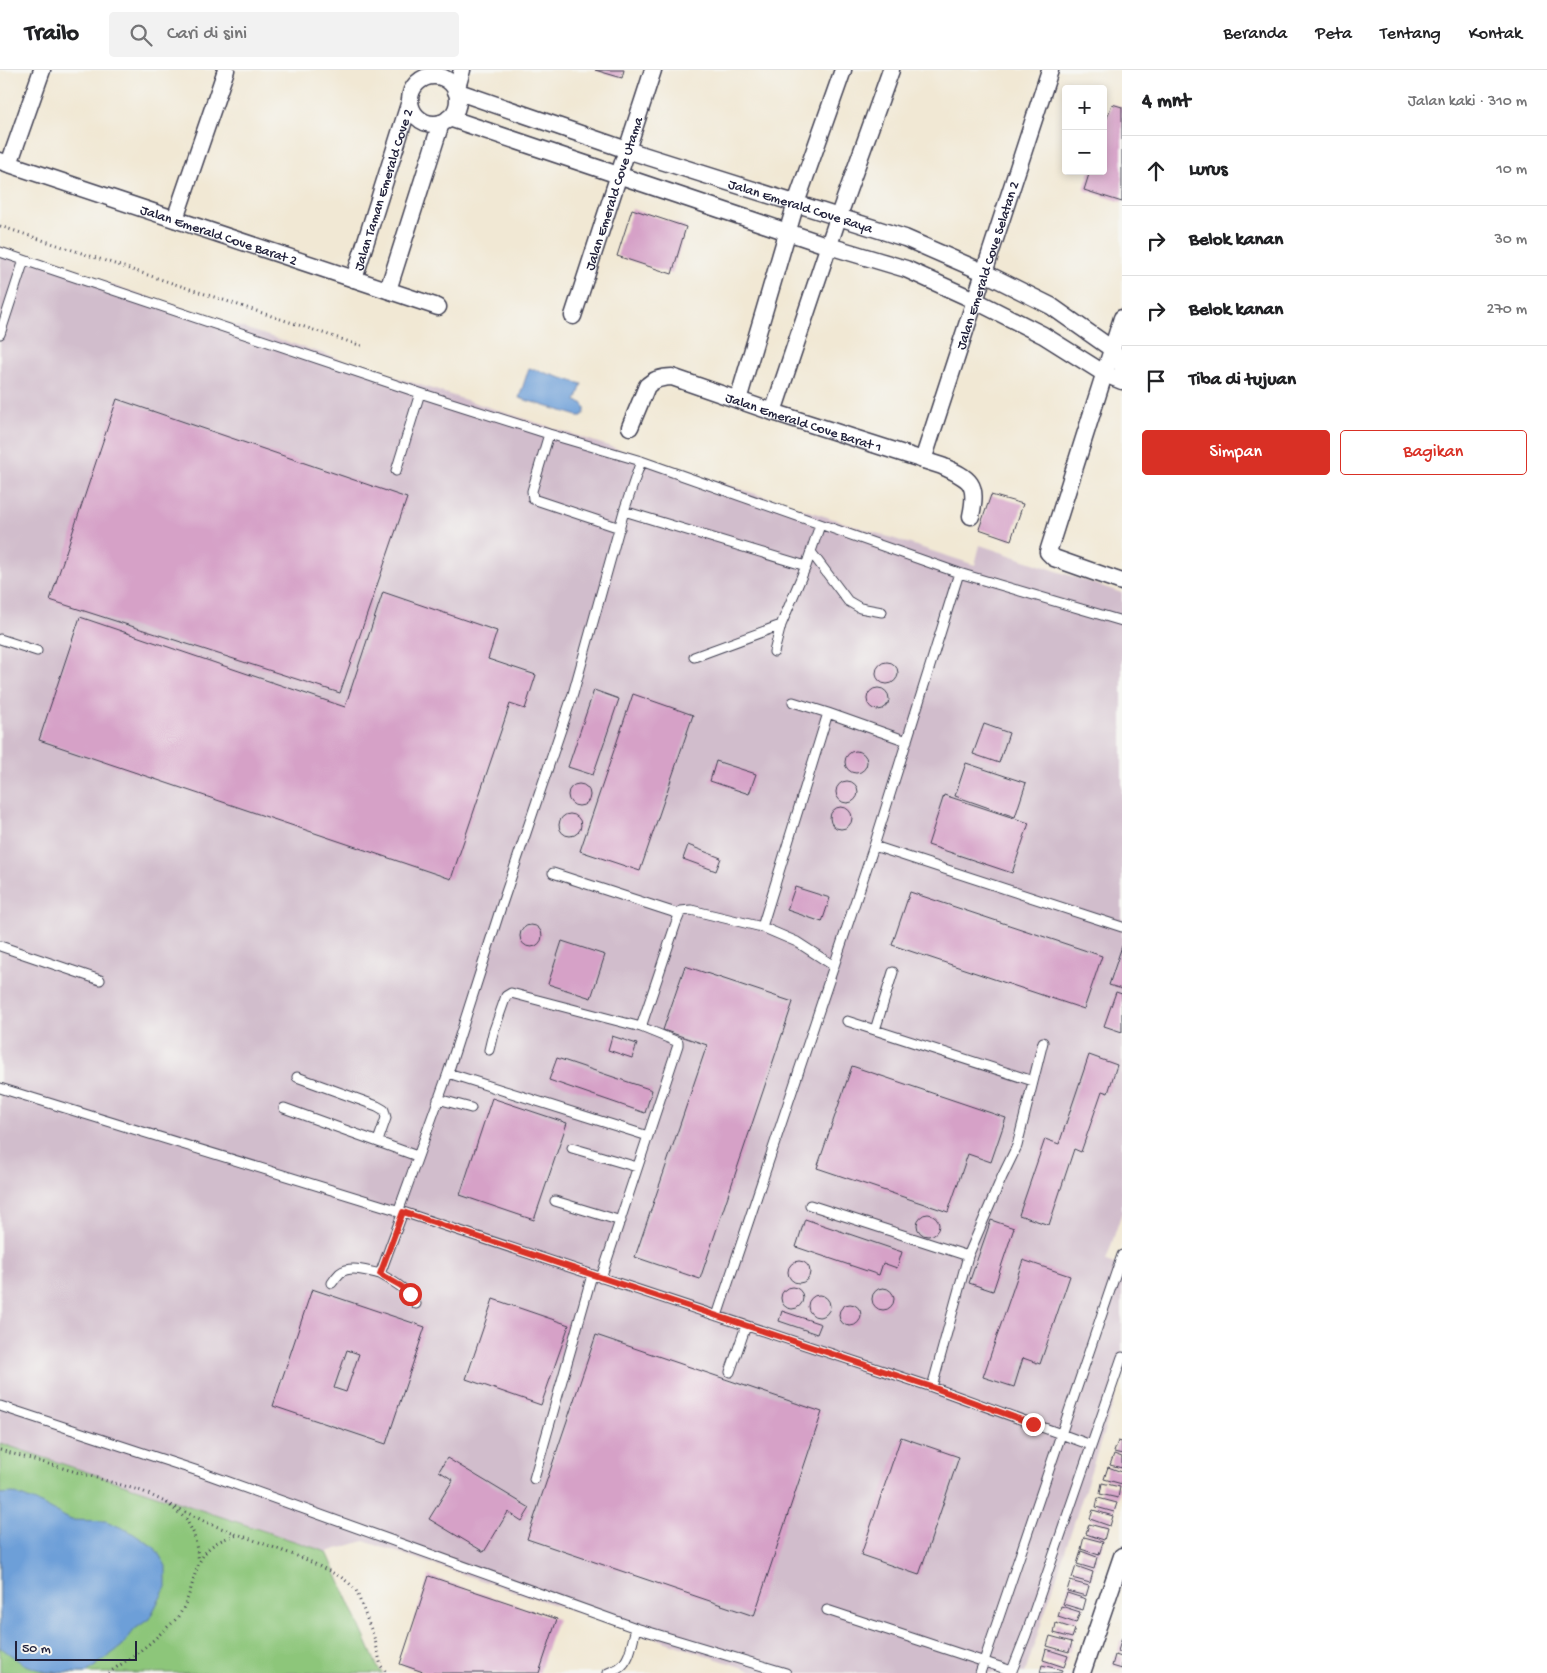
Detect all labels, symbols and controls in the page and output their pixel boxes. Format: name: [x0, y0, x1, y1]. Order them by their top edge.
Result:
search box: [109, 12, 459, 57]
text: Trailo: [25, 20, 79, 49]
icon: search: [127, 21, 155, 49]
text: Cari di sini: [167, 23, 247, 46]
text: Beranda: [1223, 24, 1287, 45]
text: Peta: [1315, 24, 1352, 45]
text: Tentang: [1380, 24, 1441, 45]
text: Kontak: [1469, 24, 1522, 45]
map controls: [1062, 85, 1107, 175]
button: +: [1062, 85, 1107, 130]
text: 4 mnt: [1142, 90, 1190, 115]
text: Jalan kaki · 310 m: [1408, 93, 1527, 112]
street label: Jalan Taman Emerald Cove 2: [351, 107, 418, 273]
street label: Jalan Emerald Cove Utama: [582, 114, 649, 273]
button: −: [1062, 130, 1107, 175]
icon: ahead: [1142, 157, 1170, 185]
text: Lurus: [1189, 159, 1228, 182]
text: 10 m: [1496, 161, 1527, 180]
street label: Jalan Emerald Cove Raya: [726, 177, 876, 239]
street label: Jalan Emerald Cove Selatan 2: [954, 179, 1024, 352]
street label: Jalan Emerald Cove Barat 2: [138, 202, 299, 271]
icon: right: [1142, 227, 1170, 255]
text: Belok kanan: [1189, 229, 1283, 252]
text: 30 m: [1494, 231, 1527, 250]
icon: right: [1142, 297, 1170, 325]
text: Belok kanan: [1189, 299, 1283, 322]
text: 270 m: [1487, 301, 1527, 320]
icon: arrive: [1142, 367, 1170, 395]
text: Tiba di tujuan: [1189, 369, 1296, 392]
street label: Jalan Emerald Cove Barat 1: [723, 390, 884, 457]
button: Simpan: [1142, 430, 1330, 475]
button: Bagikan: [1340, 430, 1527, 475]
route start: [399, 1283, 422, 1306]
route end: [1022, 1413, 1045, 1436]
scale bar: [15, 1638, 138, 1661]
text: 50 m: [22, 1641, 51, 1658]

